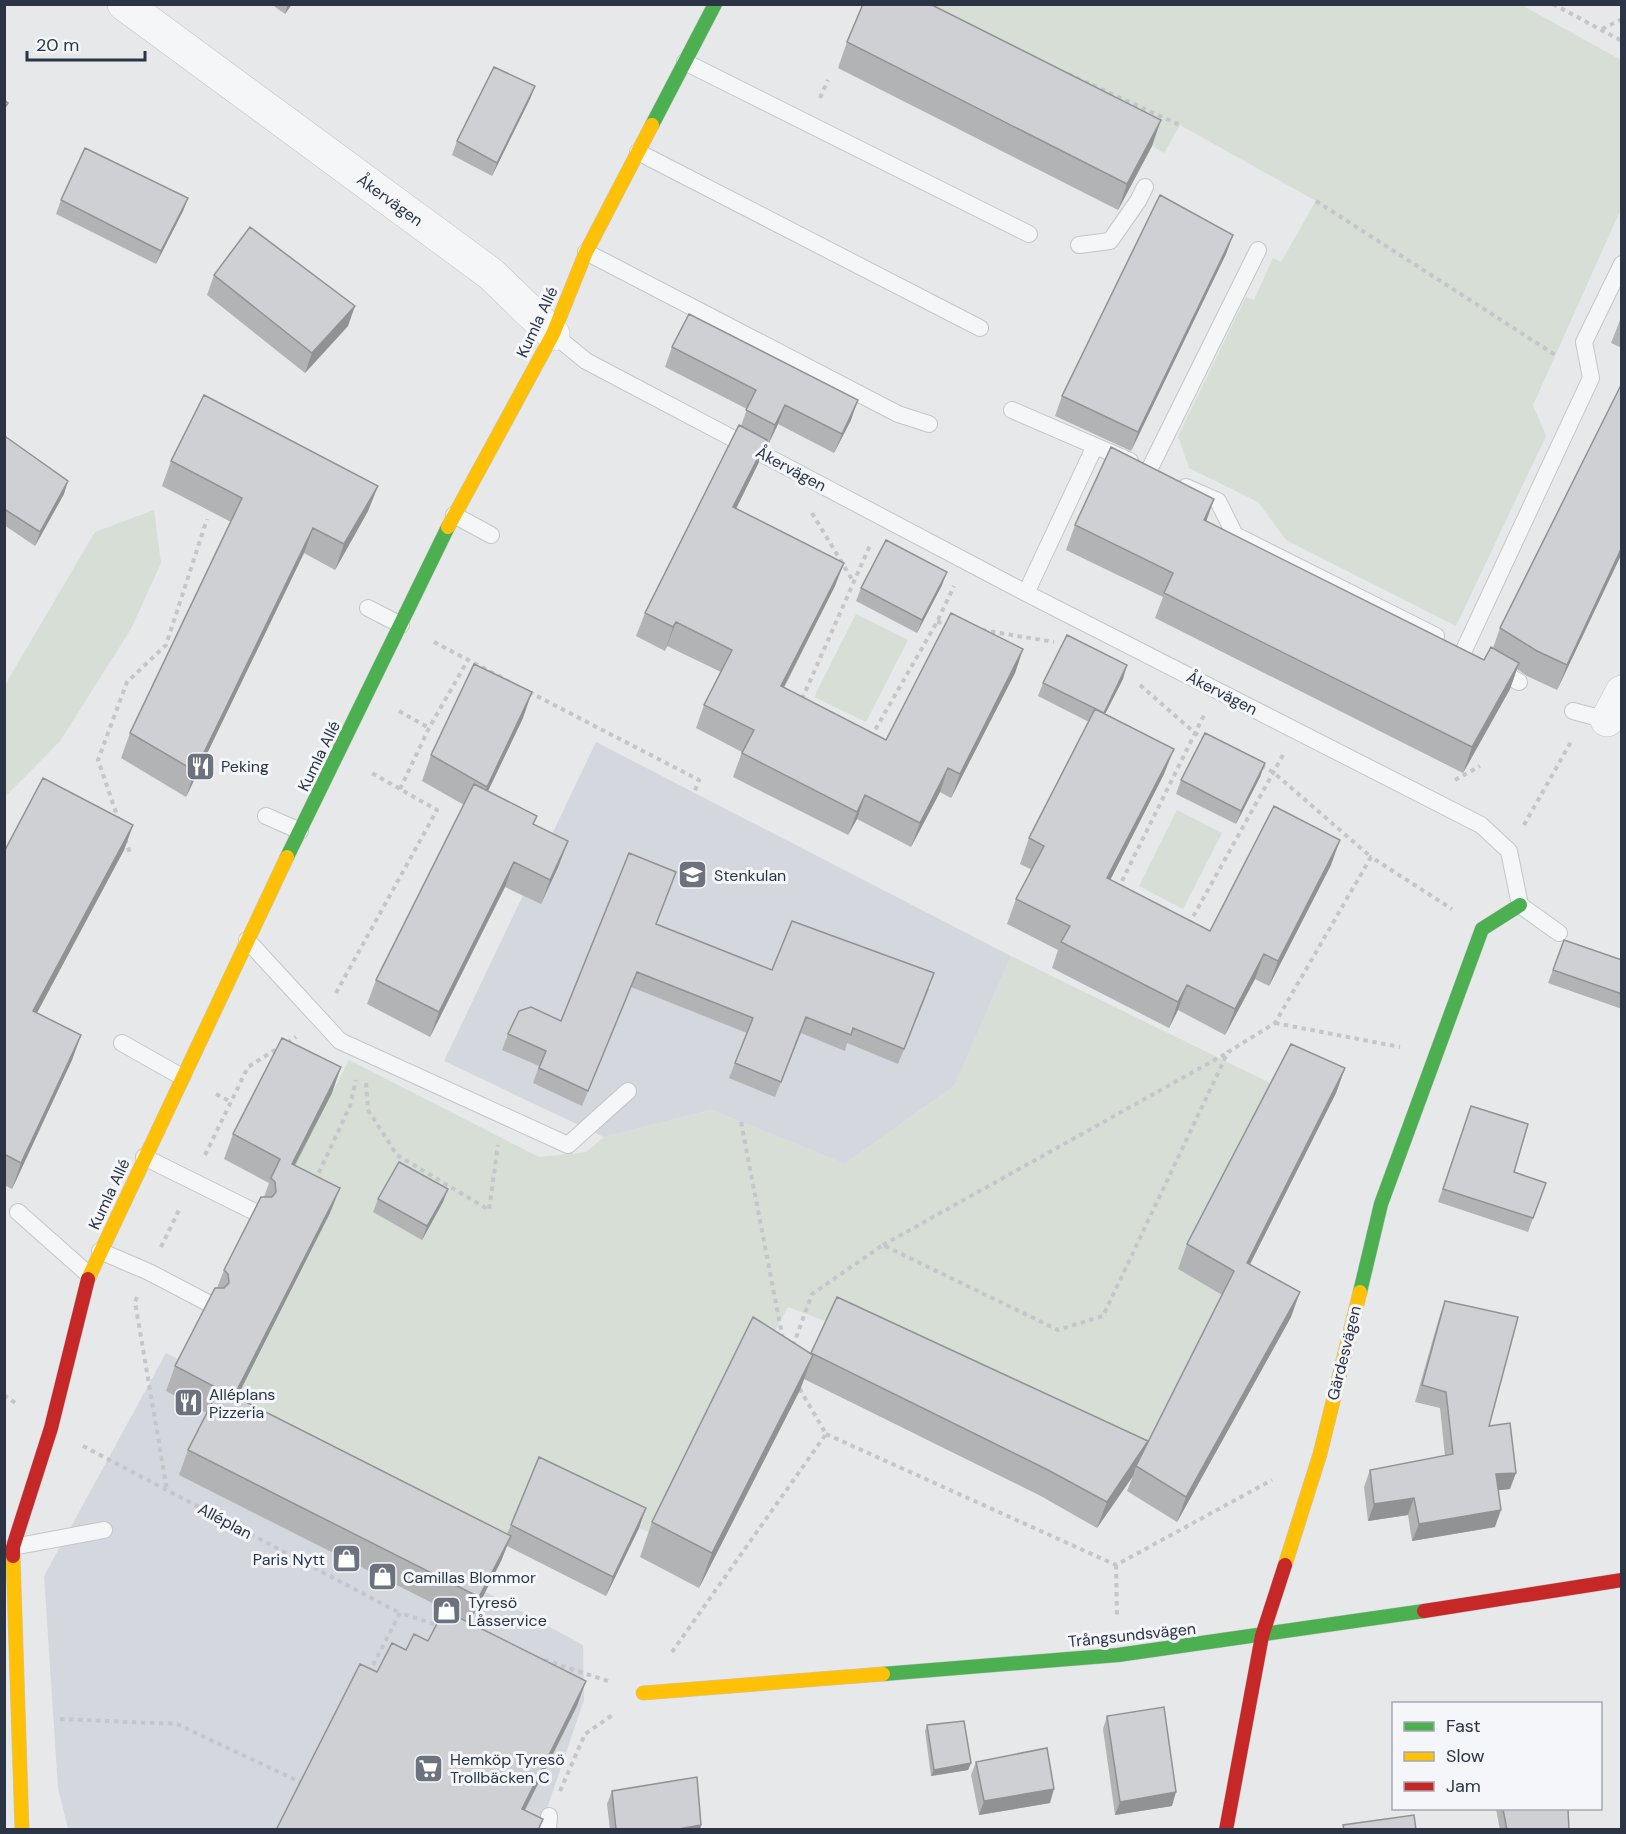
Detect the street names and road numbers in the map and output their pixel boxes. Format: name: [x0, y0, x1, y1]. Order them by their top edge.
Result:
street label: Åkervägen: [353, 169, 427, 231]
street label: Kumla Allé: [511, 283, 563, 361]
street label: Åkervägen: [752, 442, 830, 496]
street label: Åkervägen: [1183, 666, 1261, 720]
street label: Kumla Allé: [293, 717, 345, 795]
street label: Kumla Allé: [83, 1155, 135, 1233]
street label: Gärdesvägen: [1322, 1303, 1366, 1403]
street label: Alléplan: [194, 1498, 256, 1544]
street label: Trångsundsvägen: [1067, 1618, 1197, 1652]

